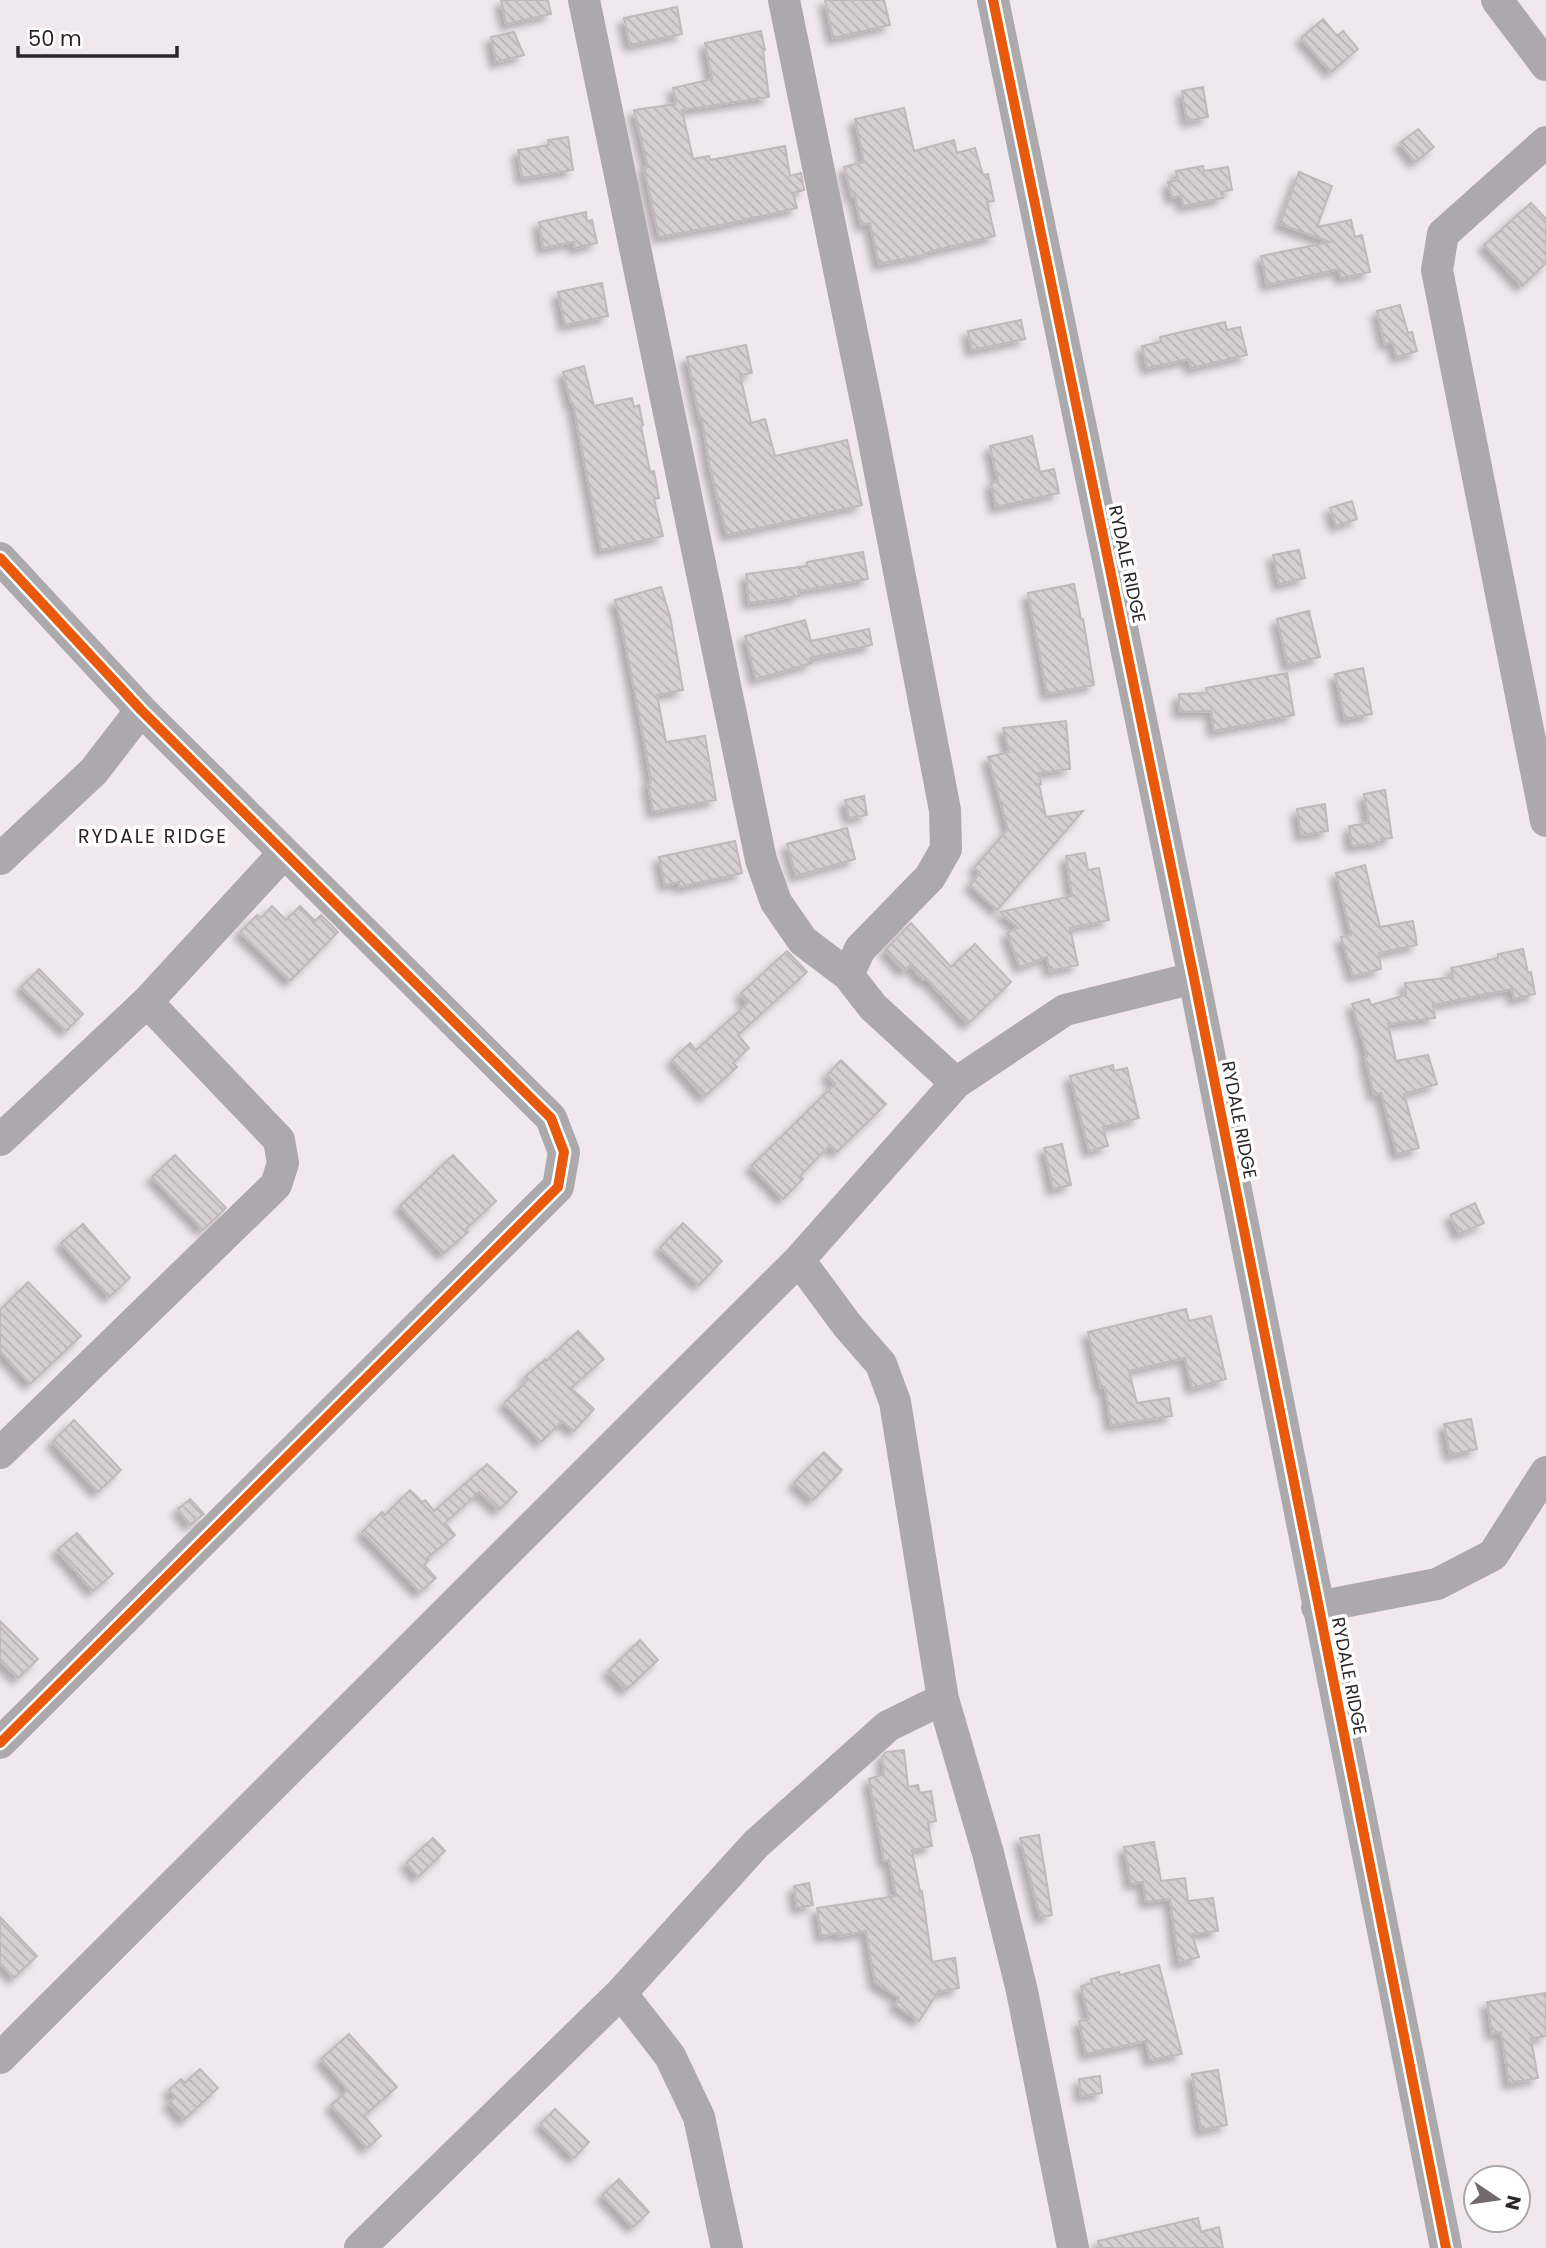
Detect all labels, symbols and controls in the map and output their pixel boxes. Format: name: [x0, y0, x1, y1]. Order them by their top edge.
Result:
scale bar: [18, 14, 177, 58]
text: 50 m: [28, 24, 82, 53]
street label: RYDALE RIDGE: [1103, 503, 1152, 625]
district label: RYDALE RIDGE: [78, 823, 228, 850]
street label: RYDALE RIDGE: [1216, 1059, 1263, 1181]
street label: RYDALE RIDGE: [1326, 1615, 1373, 1737]
north arrow: [1462, 2164, 1532, 2234]
text: N: [1498, 2193, 1528, 2213]

